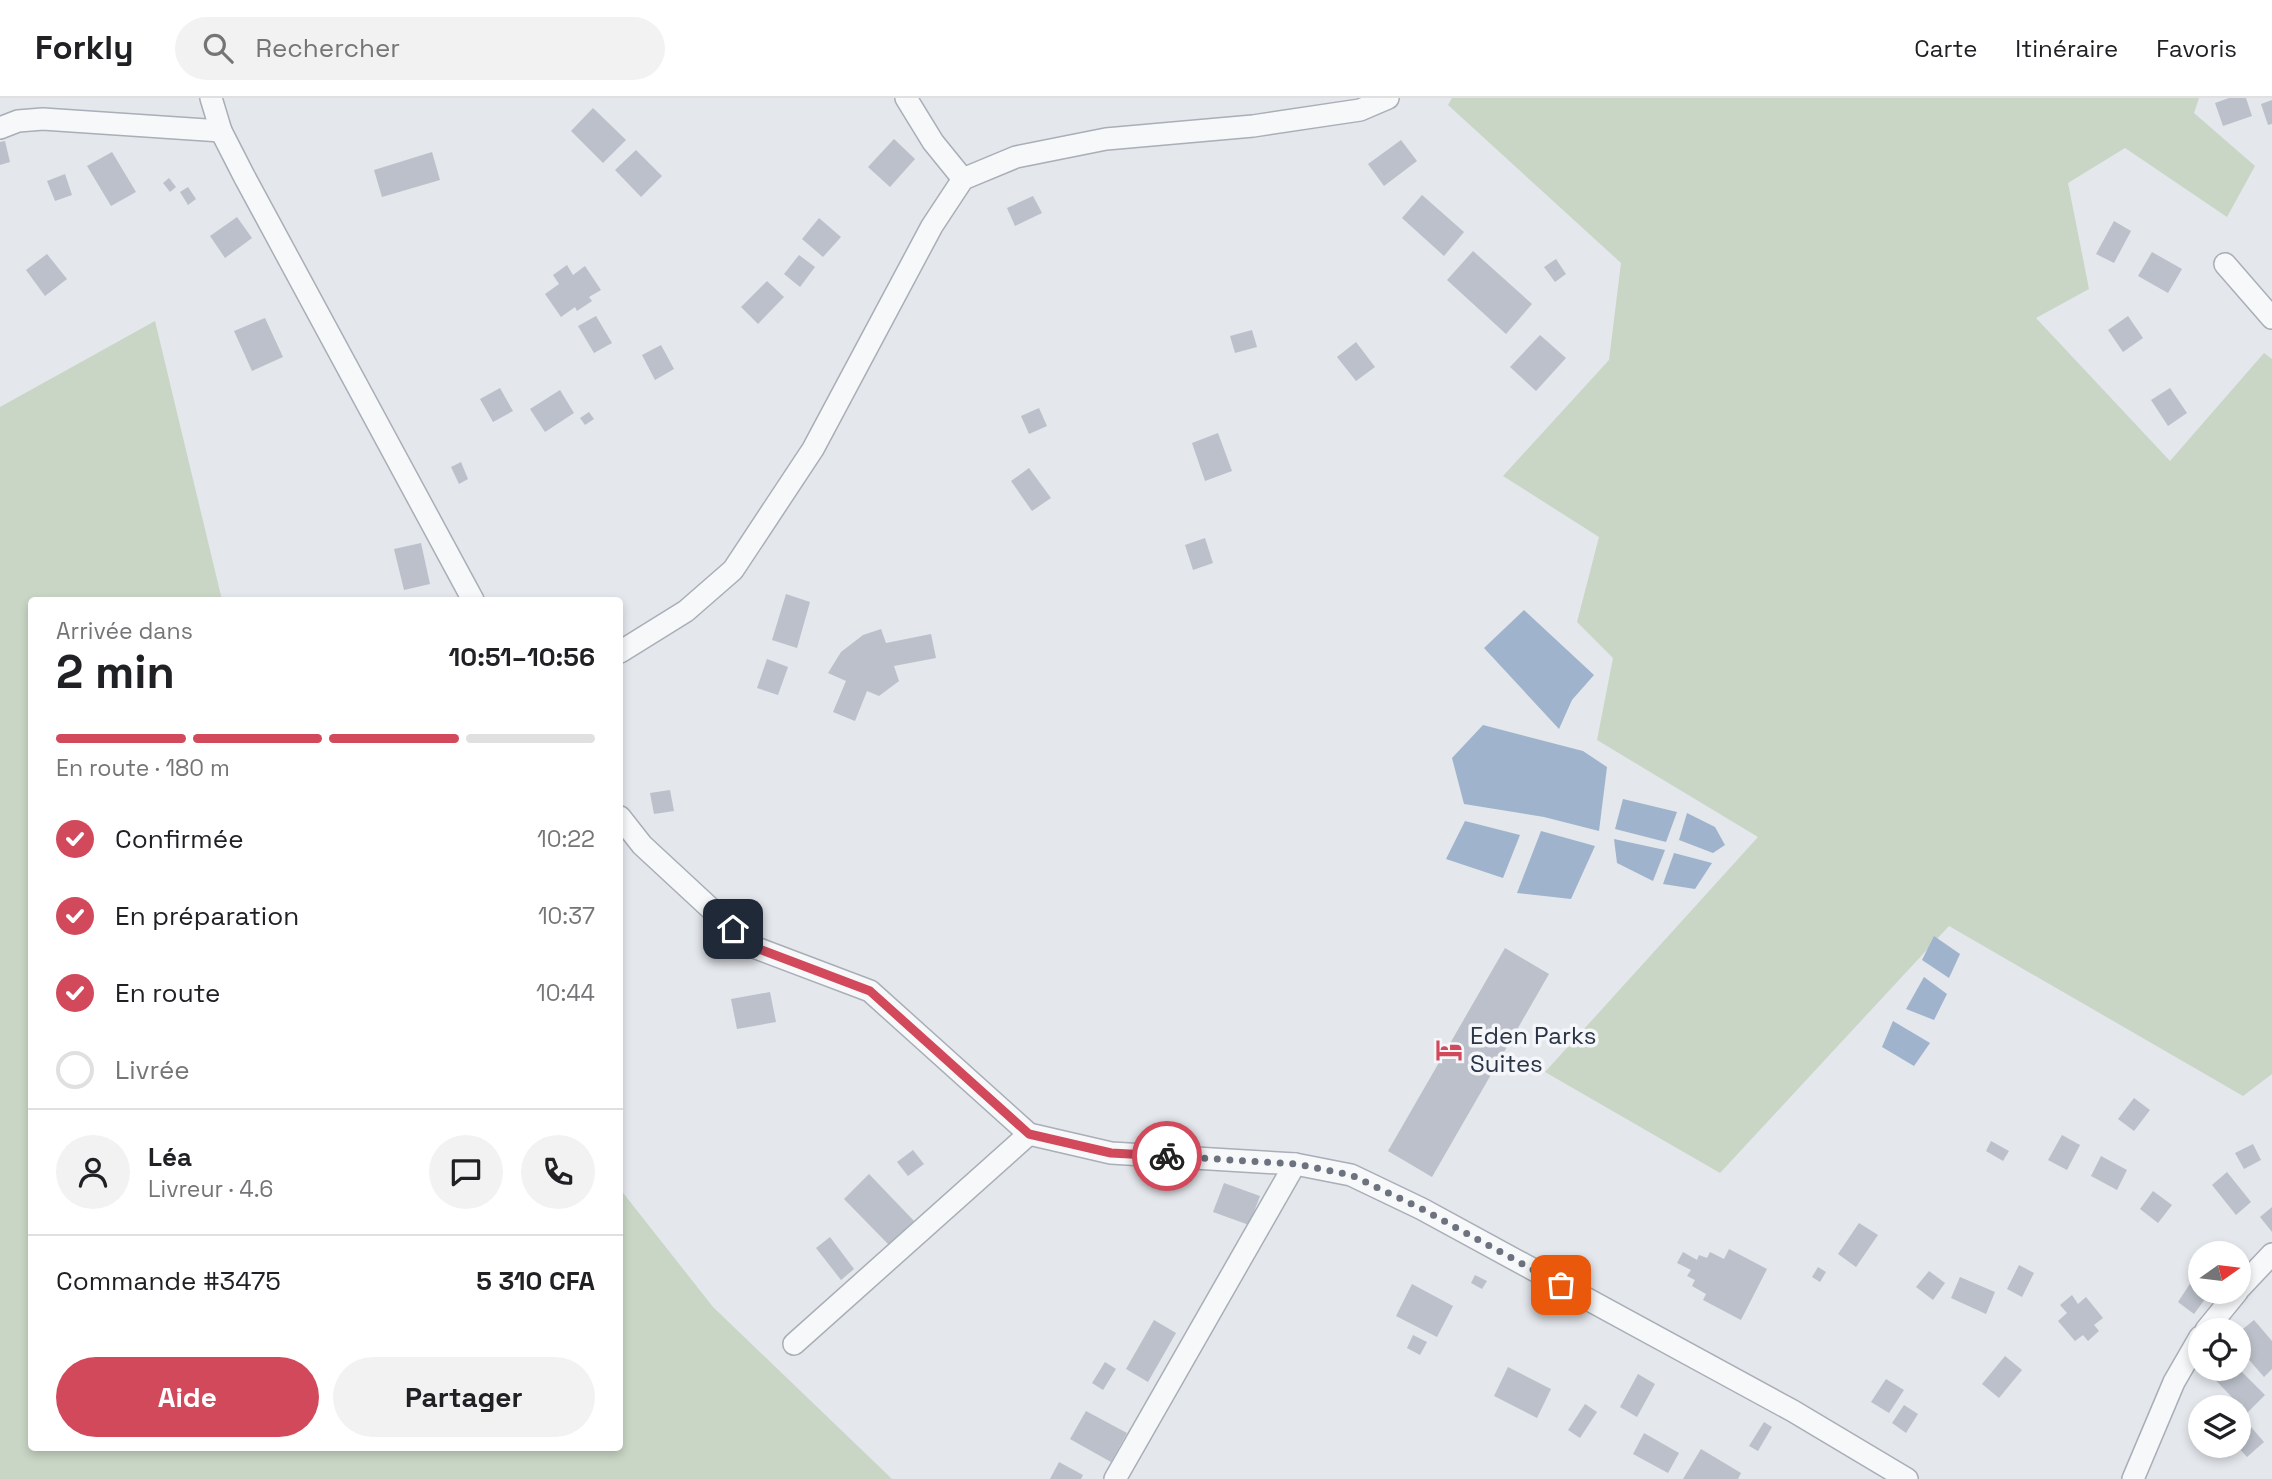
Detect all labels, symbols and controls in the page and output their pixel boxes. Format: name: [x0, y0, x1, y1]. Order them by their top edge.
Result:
search box: [175, 17, 665, 80]
text: Forkly: [35, 27, 133, 69]
icon: search: [199, 29, 237, 67]
text: Rechercher: [255, 31, 400, 65]
text: Carte: [1914, 33, 1977, 64]
text: Itinéraire: [2015, 33, 2118, 64]
text: Favoris: [2156, 33, 2237, 64]
text: Arrivée dans: [56, 616, 193, 646]
text: 10:51–10:56: [449, 640, 595, 674]
text: 2 min: [56, 643, 175, 701]
text: En route · 180 m: [56, 753, 230, 783]
icon: check: [56, 820, 94, 858]
text: Confirmée: [115, 822, 244, 856]
text: 10:22: [537, 824, 595, 854]
icon: check: [56, 897, 94, 935]
text: En préparation: [115, 899, 299, 933]
pin: [703, 899, 763, 959]
text: 10:37: [538, 901, 595, 931]
icon: home: [714, 910, 752, 948]
icon: check: [56, 974, 94, 1012]
text: En route: [115, 976, 220, 1010]
text: 10:44: [536, 978, 595, 1008]
place label: Eden Parks Suites: [1470, 1020, 1596, 1079]
hotel icon: Eden Parks Suites: [1434, 1035, 1464, 1065]
text: Livrée: [115, 1053, 190, 1087]
courier: [1132, 1121, 1202, 1191]
button: person: [56, 1135, 130, 1209]
button: chat: [429, 1135, 503, 1209]
button: phone: [521, 1135, 595, 1209]
icon: bike: [1148, 1137, 1186, 1175]
text: Léa: [148, 1140, 192, 1174]
text: Livreur · 4.6: [148, 1174, 273, 1204]
north arrow: [2188, 1241, 2250, 1304]
map controls: [2188, 1241, 2251, 1458]
pin: [1531, 1255, 1591, 1315]
text: Commande #3475: [56, 1264, 281, 1298]
text: 5 310 CFA: [476, 1264, 595, 1298]
icon: bag: [1542, 1266, 1580, 1304]
button: locate: [2188, 1318, 2251, 1381]
button: Aide: [56, 1357, 319, 1437]
button: Partager: [333, 1357, 595, 1437]
button: layers: [2188, 1395, 2251, 1458]

